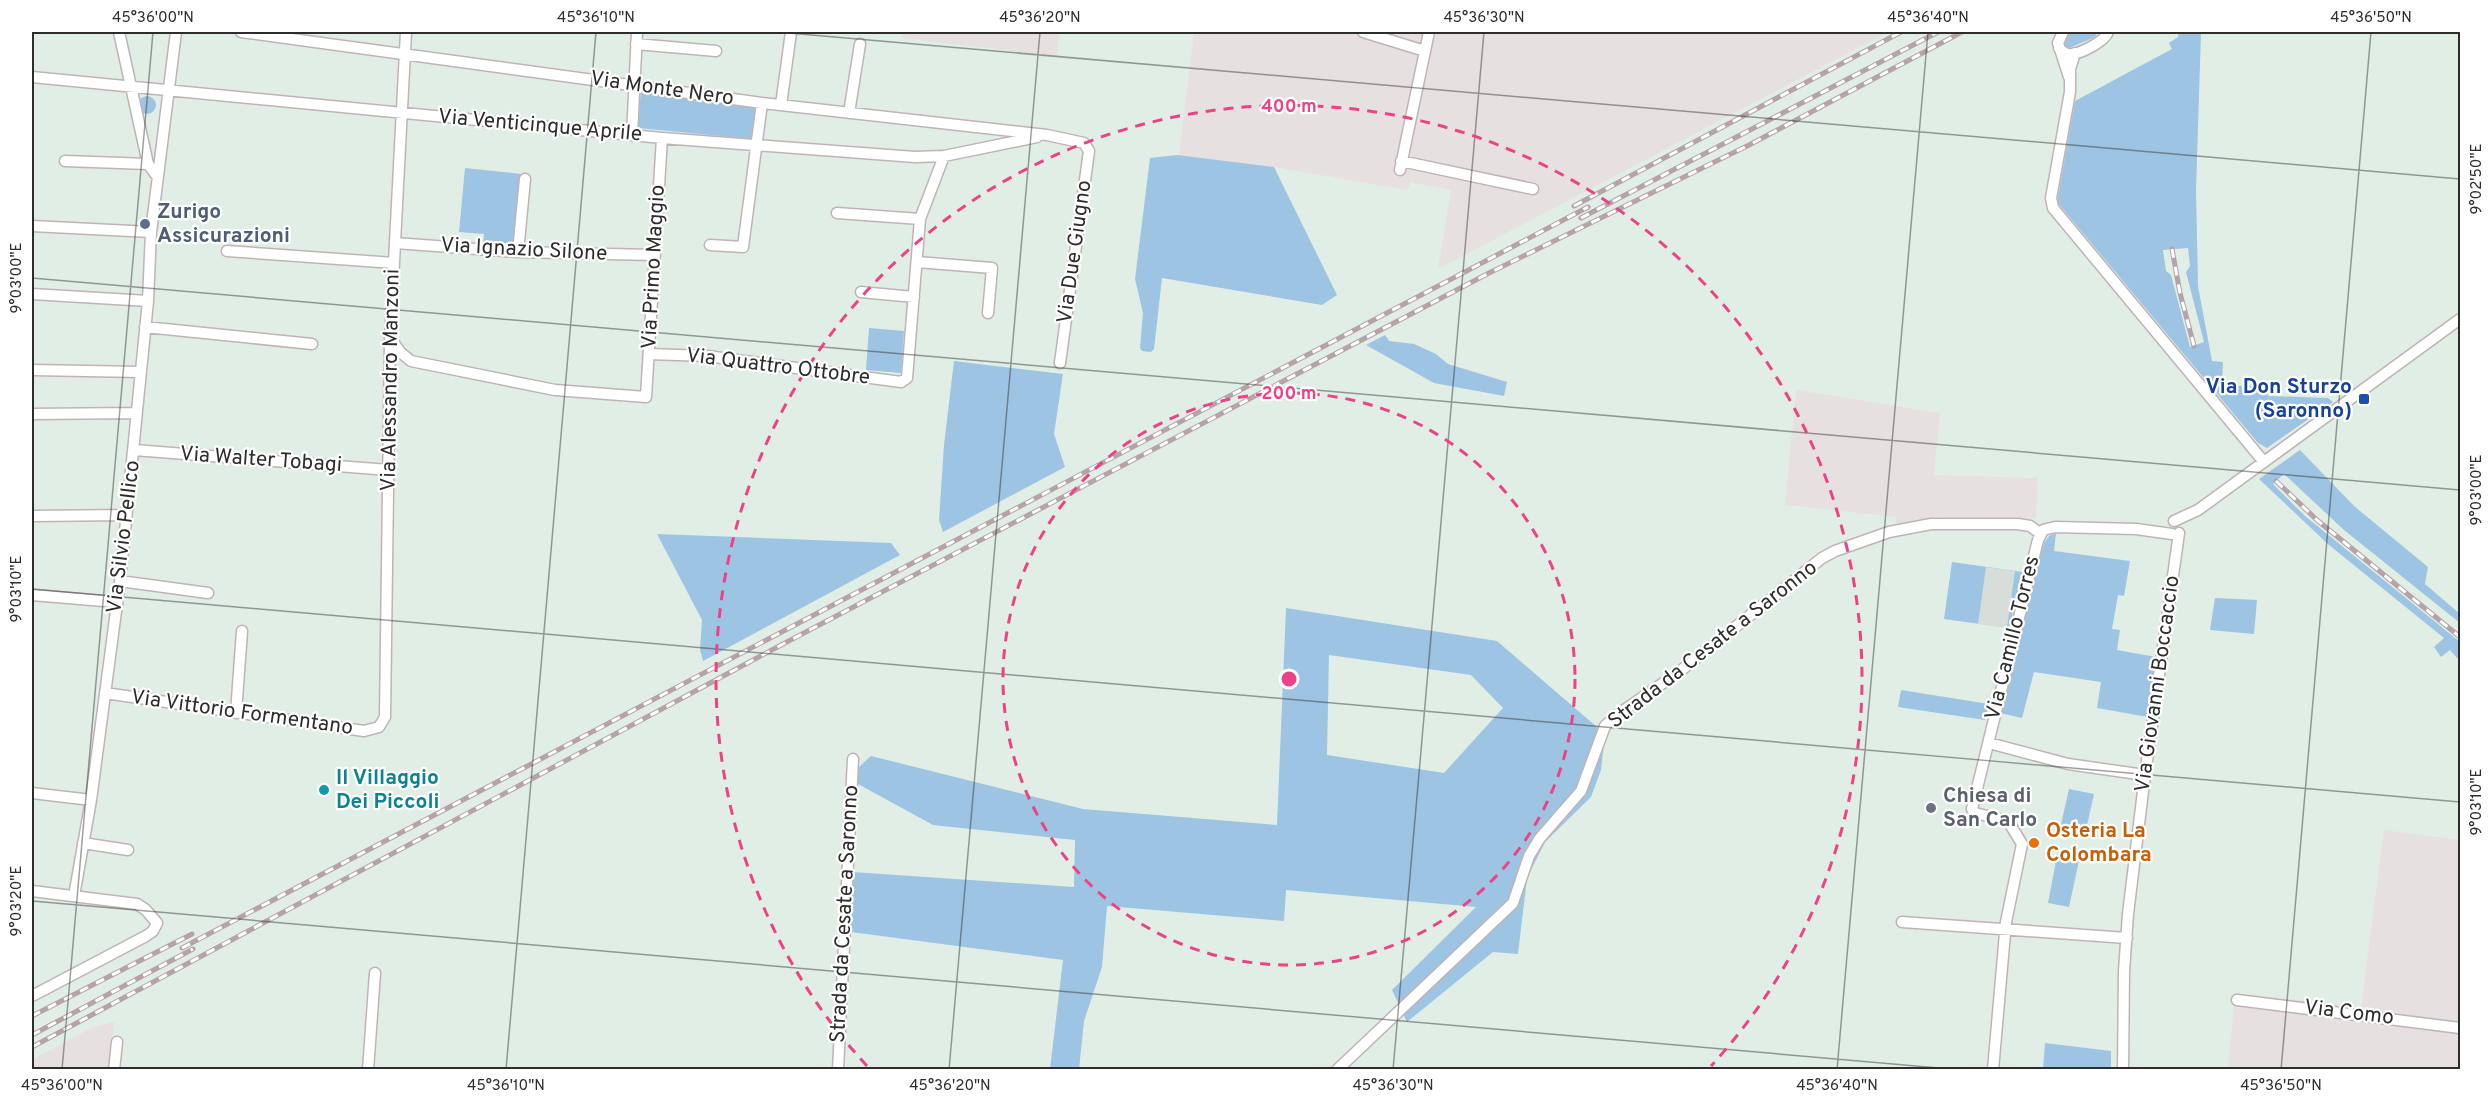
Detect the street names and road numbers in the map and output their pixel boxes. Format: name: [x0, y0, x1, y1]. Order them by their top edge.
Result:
street label: Via Monte Nero: [588, 66, 736, 112]
street label: Via Venticinque Aprile: [437, 104, 643, 148]
street label: Via Due Giugno: [1052, 179, 1098, 325]
street label: Via Primo Maggio: [636, 184, 672, 350]
street label: Via Ignazio Silone: [440, 232, 608, 268]
street label: Via Alessandro Manzoni: [376, 268, 406, 492]
street label: Via Quattro Ottobre: [684, 342, 872, 392]
street label: Via Walter Tobagi: [179, 441, 343, 479]
street label: Via Silvio Pellico: [101, 459, 147, 615]
street label: Via Camillo Torres: [1980, 553, 2046, 723]
street label: Strada da Cesate a Saronno: [1603, 555, 1823, 735]
street label: Via Giovanni Boccaccio: [2129, 574, 2187, 794]
street label: Via Vittorio Formentano: [129, 684, 355, 742]
street label: Strada da Cesate a Saronno: [825, 784, 865, 1044]
street label: Via Como: [2303, 994, 2395, 1032]

